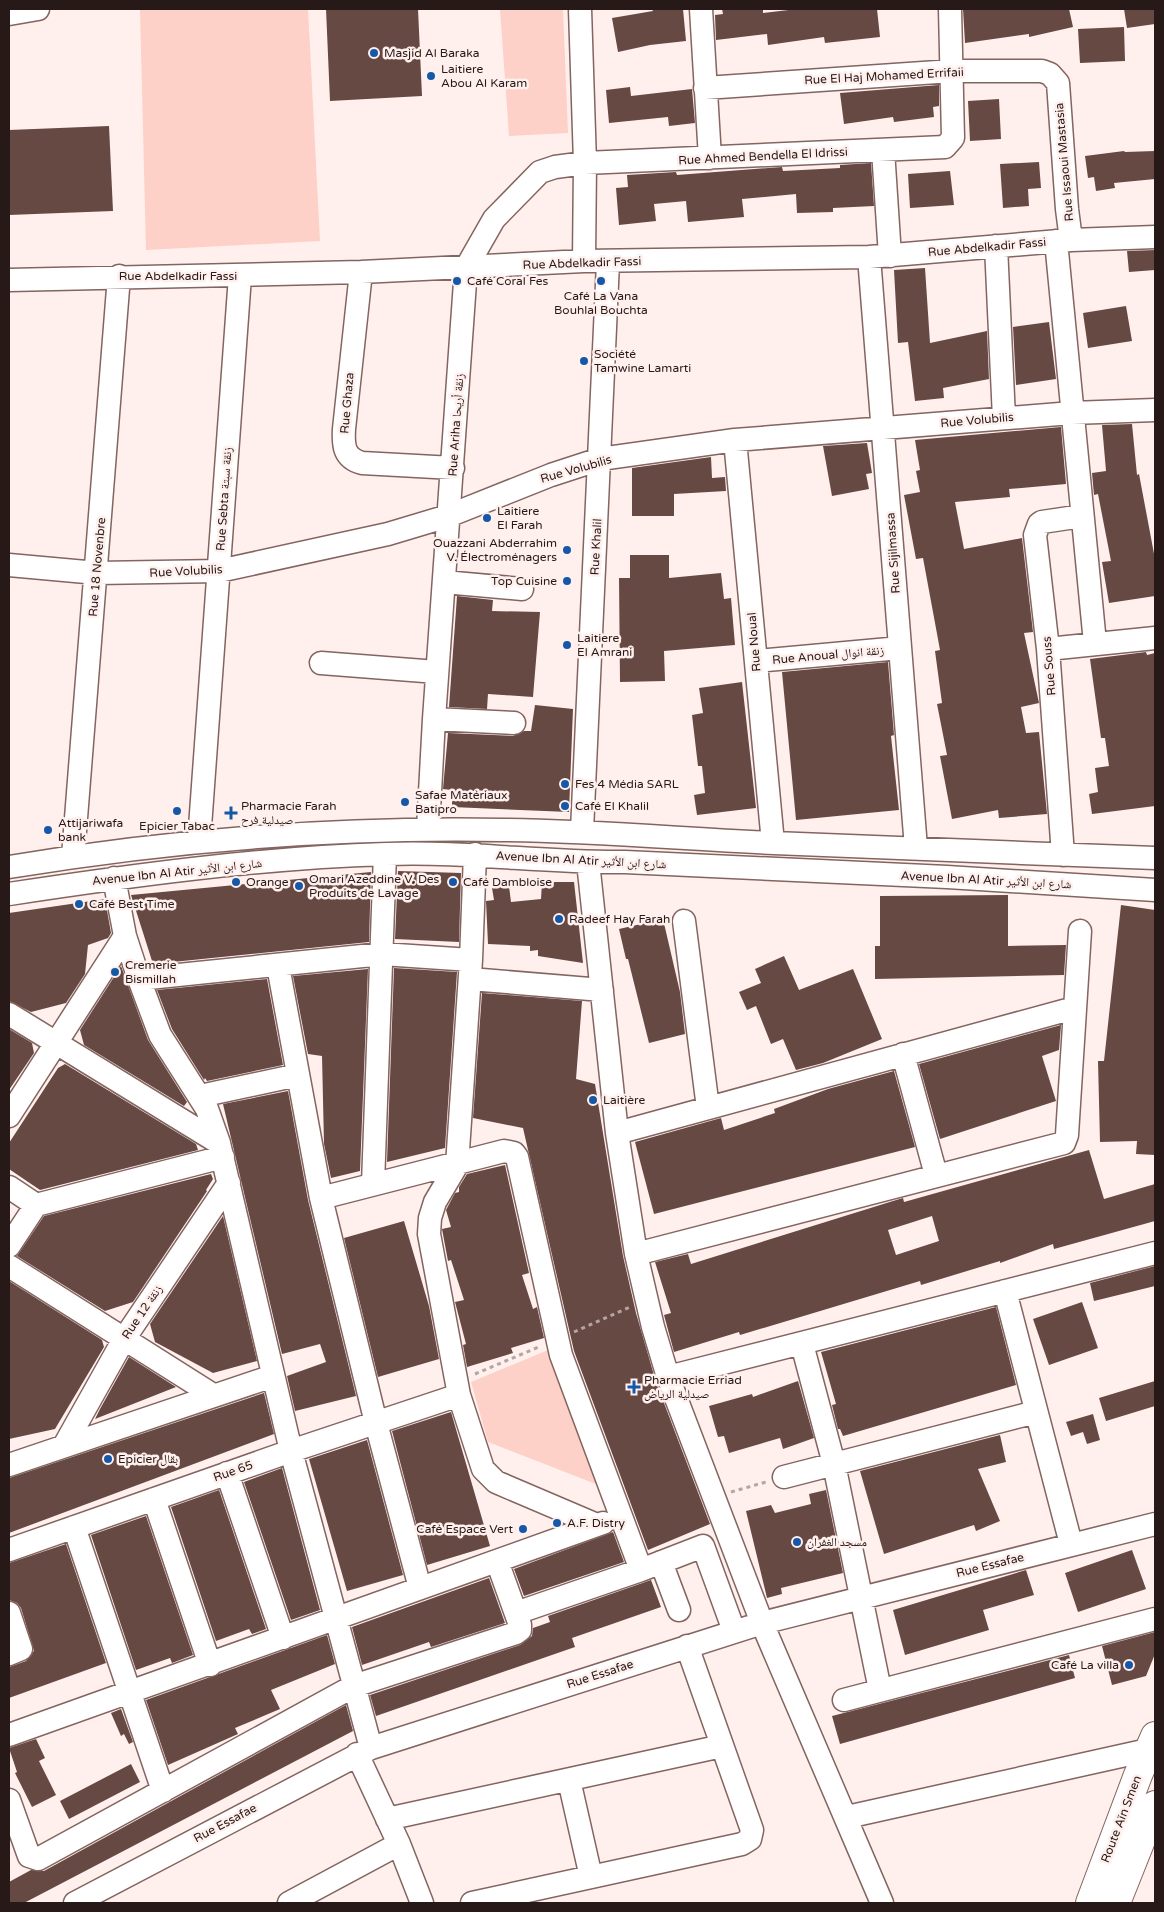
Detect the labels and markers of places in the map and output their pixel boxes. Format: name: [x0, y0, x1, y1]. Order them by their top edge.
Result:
place label: Masjid Al Baraka: [384, 46, 479, 60]
marker: Masjid Al Baraka: [368, 47, 380, 59]
place label: Laitiere Abou Al Karam: [441, 62, 527, 90]
marker: Laitiere Abou Al Karam: [425, 70, 437, 82]
place label: Café Coral Fes: [467, 274, 549, 288]
marker: Café Coral Fes: [451, 275, 463, 287]
marker: Café La Vana Bouhlal Bouchta: [595, 275, 607, 287]
place label: Café La Vana Bouhlal Bouchta: [554, 289, 648, 317]
place label: Société Tamwine Lamarti: [594, 347, 691, 375]
marker: Société Tamwine Lamarti: [578, 355, 590, 367]
place label: Laitiere El Farah: [497, 504, 543, 532]
marker: Laitiere El Farah: [481, 512, 493, 524]
place label: Ouazzani Abderrahim V. Électroménagers: [433, 536, 557, 564]
marker: Ouazzani Abderrahim V. Électroménagers: [561, 544, 573, 556]
place label: Top Cuisine: [491, 574, 557, 588]
marker: Top Cuisine: [561, 575, 573, 587]
place label: Laitiere El Amrani: [577, 631, 632, 659]
marker: Laitiere El Amrani: [561, 639, 573, 651]
place label: Fes 4 Média SARL: [575, 777, 679, 791]
marker: Fes 4 Média SARL: [559, 778, 571, 790]
place label: Safae Matériaux Batipro: [415, 788, 507, 816]
marker: Safae Matériaux Batipro: [399, 796, 411, 808]
place label: Pharmacie Farah صيدلية فرح: [241, 799, 336, 827]
place label: Café El Khalil: [575, 799, 649, 813]
marker: Café El Khalil: [559, 800, 571, 812]
marker: Epicier Tabac: [171, 805, 183, 817]
marker: Pharmacie Farah صيدلية فرح: [225, 807, 237, 819]
place label: Attijariwafa bank: [58, 816, 123, 844]
place label: Epicier Tabac: [139, 819, 215, 833]
marker: Attijariwafa bank: [42, 824, 54, 836]
place label: Omari Azeddine V. Des Produits de Lavage: [309, 872, 440, 900]
place label: Orange: [246, 875, 289, 889]
place label: Café Dambloise: [463, 875, 552, 889]
marker: Orange: [230, 876, 242, 888]
marker: Café Dambloise: [447, 876, 459, 888]
marker: Omari Azeddine V. Des Produits de Lavage: [293, 880, 305, 892]
place label: Café Best Time: [89, 897, 175, 911]
marker: Café Best Time: [73, 898, 85, 910]
place label: Radeef Hay Farah: [569, 912, 670, 926]
marker: Radeef Hay Farah: [553, 913, 565, 925]
place label: Cremerie Bismillah: [125, 958, 177, 986]
marker: Cremerie Bismillah: [109, 966, 121, 978]
place label: Laitière: [603, 1093, 645, 1107]
marker: Laitière: [587, 1094, 599, 1106]
place label: Pharmacie Erriad صيدلية الرياض: [644, 1373, 742, 1401]
marker: Pharmacie Erriad صيدلية الرياض: [628, 1381, 640, 1393]
place label: Epicier بقال: [118, 1452, 178, 1466]
marker: Epicier بقال: [102, 1453, 114, 1465]
place label: A.F. Distry: [567, 1516, 626, 1530]
marker: A.F. Distry: [551, 1517, 563, 1529]
place label: Café Espace Vert: [416, 1522, 513, 1536]
marker: Café Espace Vert: [517, 1523, 529, 1535]
place label: مسجد الغفران: [807, 1535, 867, 1549]
marker: مسجد الغفران: [791, 1536, 803, 1548]
place label: Café La villa: [1051, 1658, 1119, 1672]
marker: Café La villa: [1123, 1659, 1135, 1671]

